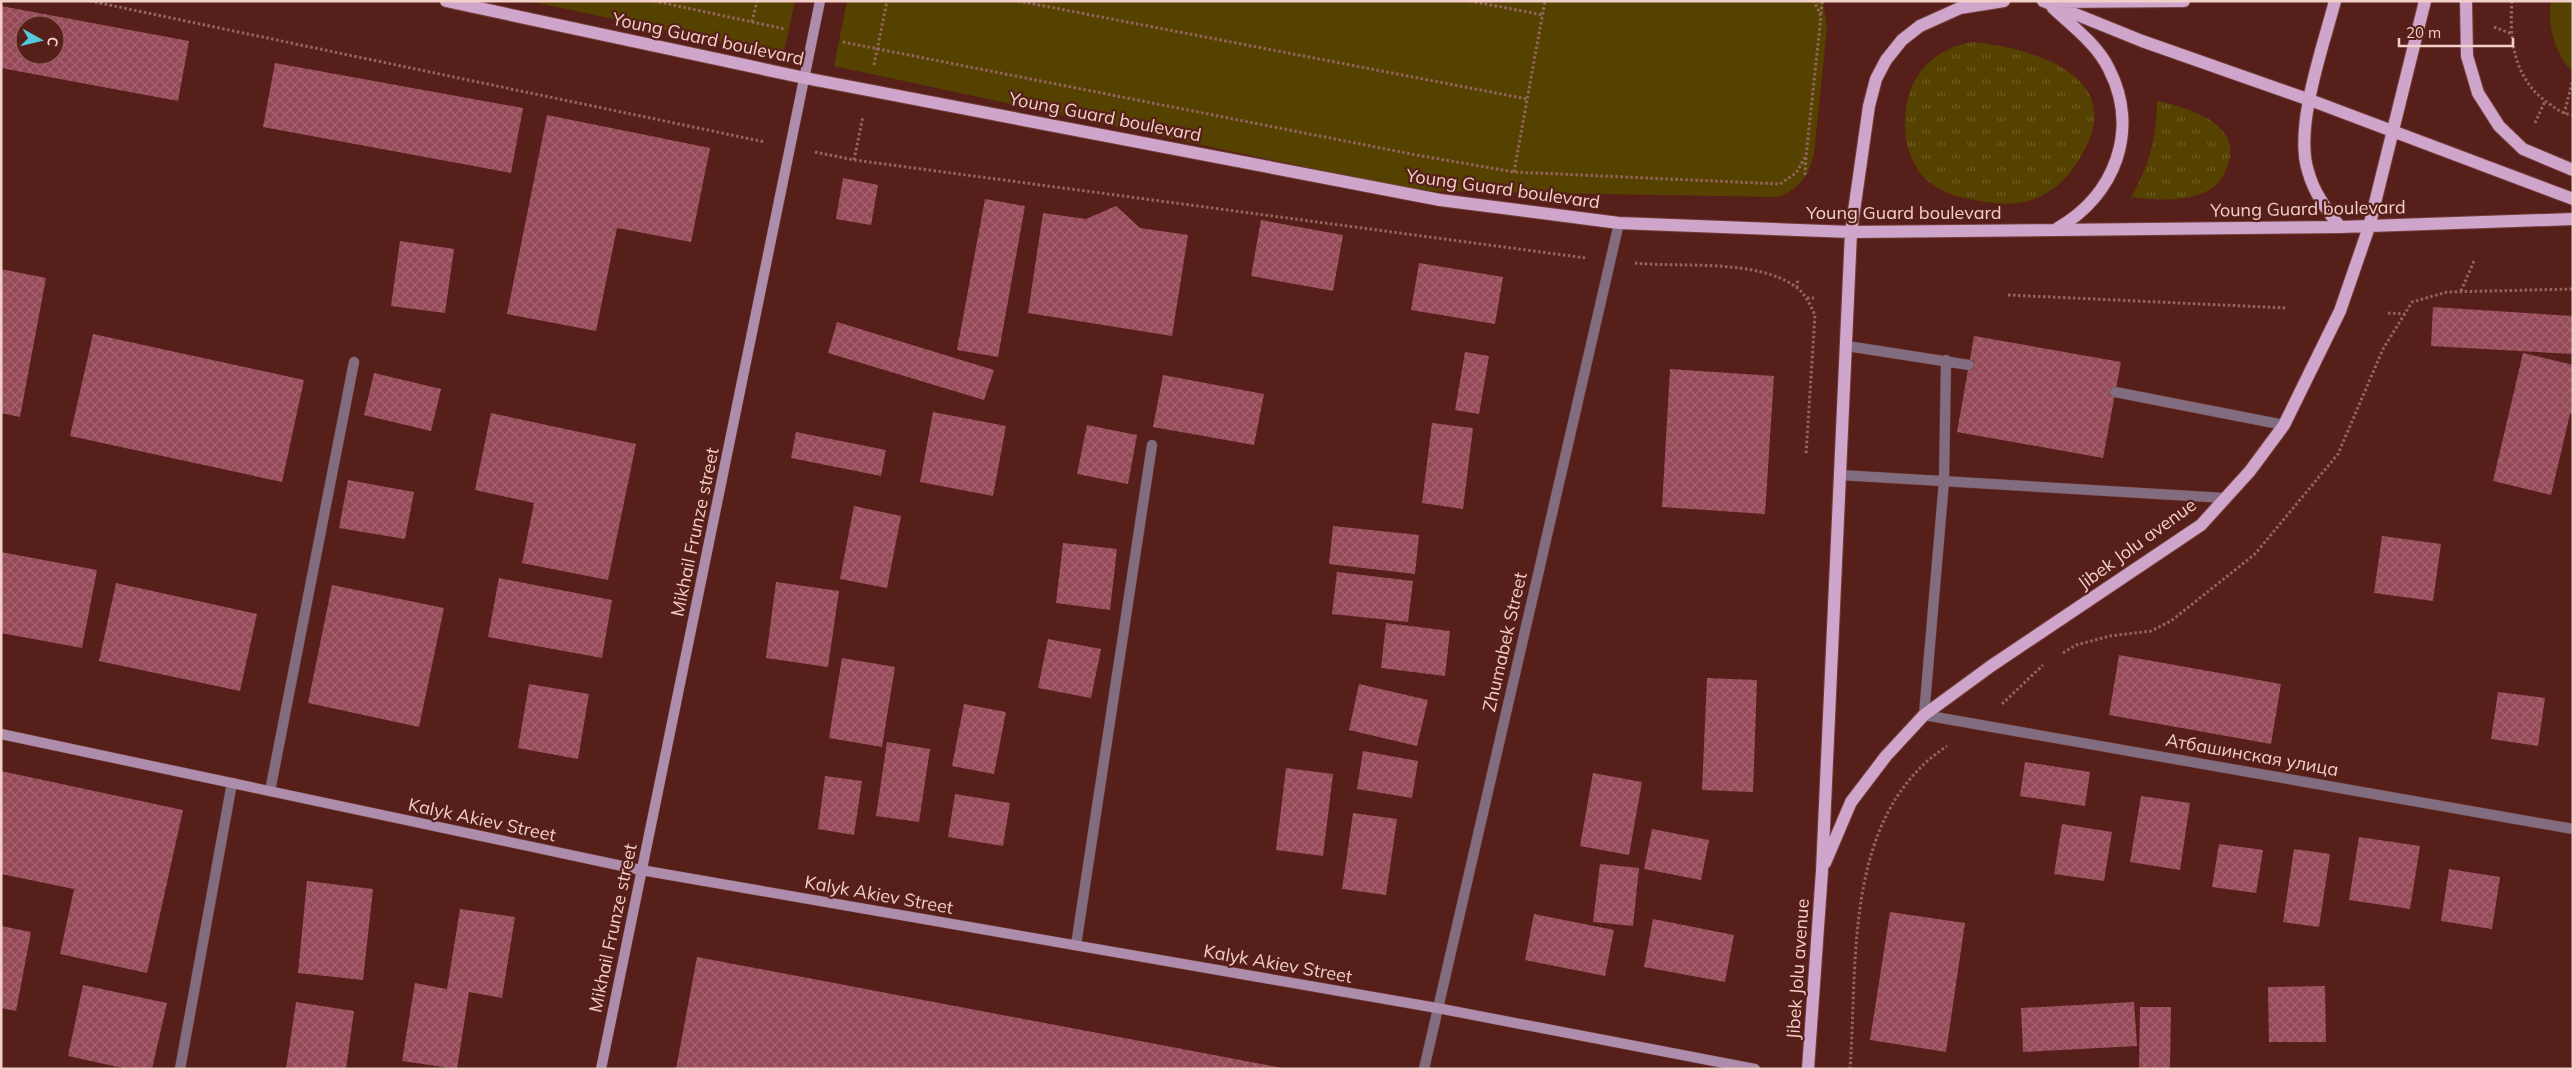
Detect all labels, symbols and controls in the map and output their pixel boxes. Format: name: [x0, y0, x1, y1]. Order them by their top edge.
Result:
street label: Young Guard boulevard: [609, 7, 806, 70]
north arrow: [15, 15, 65, 65]
scale bar: [2399, 15, 2513, 47]
text: 20 m: [2406, 23, 2441, 42]
text: С: [43, 36, 62, 48]
street label: Young Guard boulevard: [1006, 86, 1203, 146]
street label: Young Guard boulevard: [1404, 163, 1601, 213]
street label: Young Guard boulevard: [2209, 195, 2406, 222]
street label: Young Guard boulevard: [1805, 201, 2002, 224]
street label: Mikhail Frunze street: [665, 445, 724, 618]
street label: Jibek Jolu avenue: [2073, 493, 2201, 594]
street label: Zhumabek Street: [1477, 570, 1532, 714]
street label: Атбашинская улица: [2164, 728, 2340, 781]
street label: Kalyk Akiev Street: [406, 793, 558, 846]
street label: Mikhail Frunze street: [583, 841, 642, 1014]
street label: Kalyk Akiev Street: [803, 870, 955, 919]
street label: Jibek Jolu avenue: [1781, 898, 1814, 1040]
street label: Kalyk Akiev Street: [1202, 939, 1354, 988]

